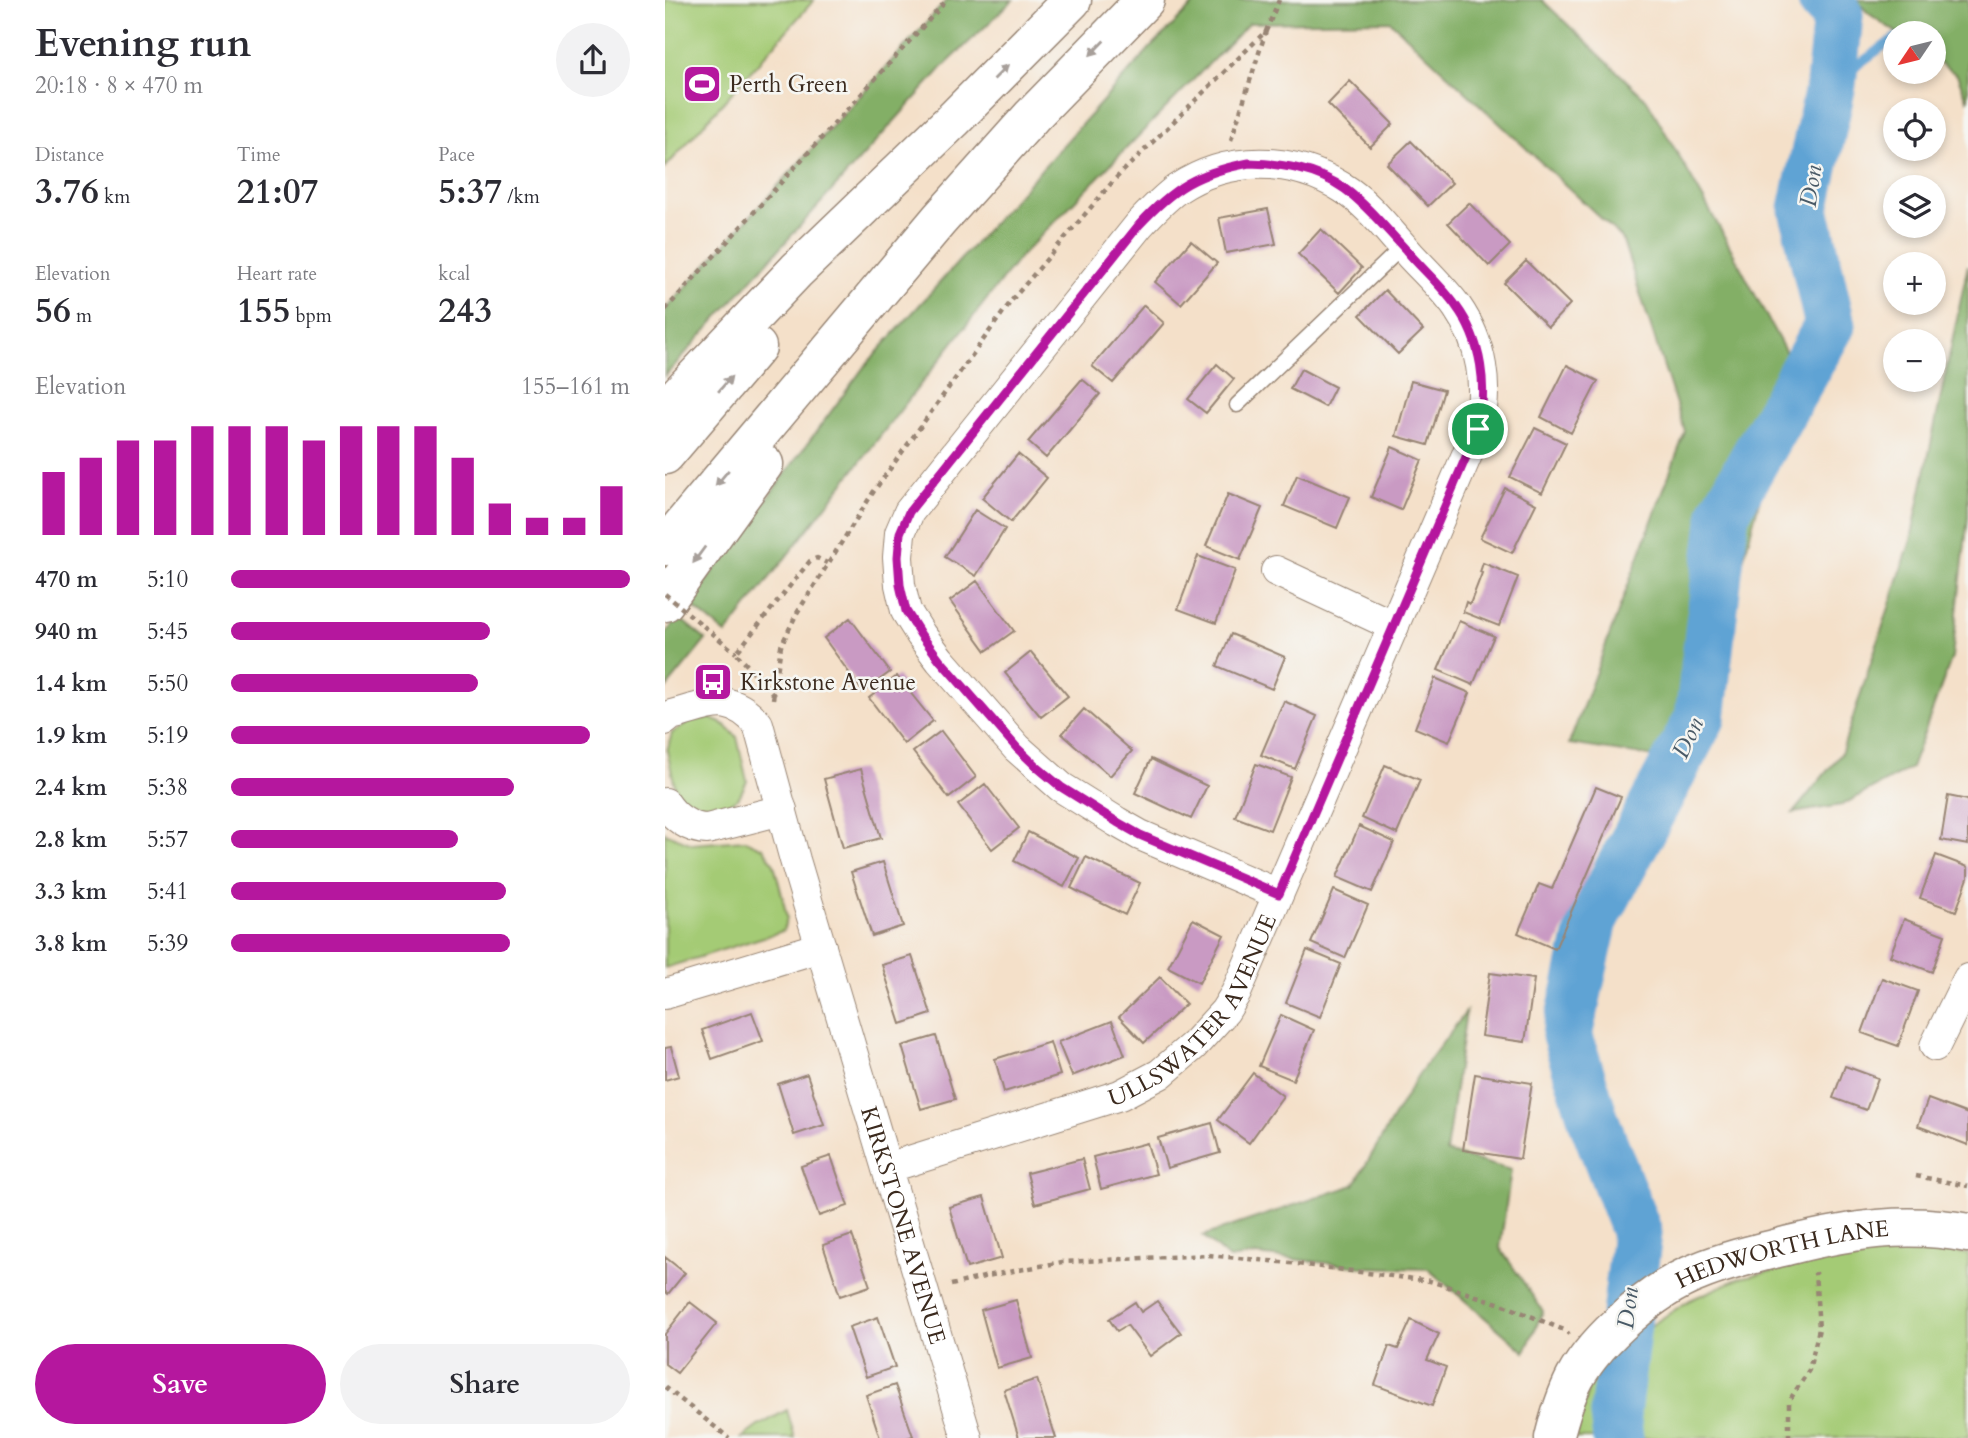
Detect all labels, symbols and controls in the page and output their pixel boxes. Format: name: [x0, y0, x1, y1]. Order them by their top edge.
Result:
text: Evening run: [35, 18, 251, 70]
north arrow: [1883, 21, 1946, 84]
map controls: [1883, 21, 1946, 392]
button: share: [556, 23, 630, 97]
one-way arrow: [1089, 39, 1105, 56]
sports icon: Perth Green: [681, 63, 723, 105]
one-way arrow: [992, 63, 1009, 80]
place label: Perth Green: [729, 69, 848, 100]
text: 20:18 · 8 × 470 m: [35, 70, 203, 101]
button: locate: [1883, 98, 1946, 161]
text: Distance: [35, 142, 104, 168]
text: Time: [237, 142, 281, 168]
text: Pace: [438, 142, 475, 168]
water label: Don: [1792, 163, 1830, 209]
text: 3.76: [35, 168, 99, 216]
text: 21:07: [237, 168, 319, 216]
text: 5:37: [438, 168, 502, 216]
button: layers: [1883, 175, 1946, 238]
text: km: [99, 184, 130, 210]
text: /km: [502, 184, 540, 210]
button: +: [1883, 252, 1946, 315]
text: Elevation: [35, 261, 110, 287]
text: Heart rate: [237, 261, 317, 287]
text: kcal: [438, 261, 470, 287]
text: 56: [35, 287, 71, 335]
text: 155: [237, 287, 290, 335]
text: 243: [438, 287, 492, 335]
text: m: [71, 303, 92, 329]
text: bpm: [290, 303, 332, 329]
button: −: [1883, 329, 1946, 392]
text: Elevation: [35, 371, 126, 402]
text: 155–161 m: [521, 371, 630, 402]
one-way arrow: [717, 376, 732, 393]
pin: [1448, 399, 1508, 459]
icon: arrive: [1459, 410, 1497, 448]
one-way arrow: [715, 470, 730, 487]
one-way arrow: [692, 546, 706, 564]
text: 470 m: [35, 564, 98, 595]
text: 5:10: [147, 564, 188, 595]
text: 940 m: [35, 616, 98, 647]
text: 5:45: [147, 616, 188, 647]
bus stop icon: Kirkstone Avenue: [692, 661, 734, 703]
place label: Kirkstone Avenue: [740, 667, 916, 698]
text: 1.4 km: [35, 668, 107, 699]
text: 5:50: [147, 668, 188, 699]
water label: Don: [1664, 712, 1712, 764]
text: 1.9 km: [35, 720, 107, 751]
text: 5:19: [147, 720, 188, 751]
text: 2.4 km: [35, 772, 107, 803]
text: 5:38: [147, 772, 188, 803]
text: 2.8 km: [35, 824, 107, 855]
text: 5:57: [147, 824, 188, 855]
text: 3.3 km: [35, 876, 107, 907]
text: 5:41: [147, 876, 188, 907]
street label: ULLSWATER AVENUE: [1104, 909, 1284, 1113]
text: 3.8 km: [35, 928, 107, 959]
text: 5:39: [147, 928, 188, 959]
street label: KIRKSTONE AVENUE: [854, 1103, 954, 1348]
street label: HEDWORTH LANE: [1670, 1213, 1890, 1296]
water label: Don: [1609, 1285, 1647, 1331]
button: Save: [35, 1344, 326, 1424]
button: Share: [340, 1344, 630, 1424]

